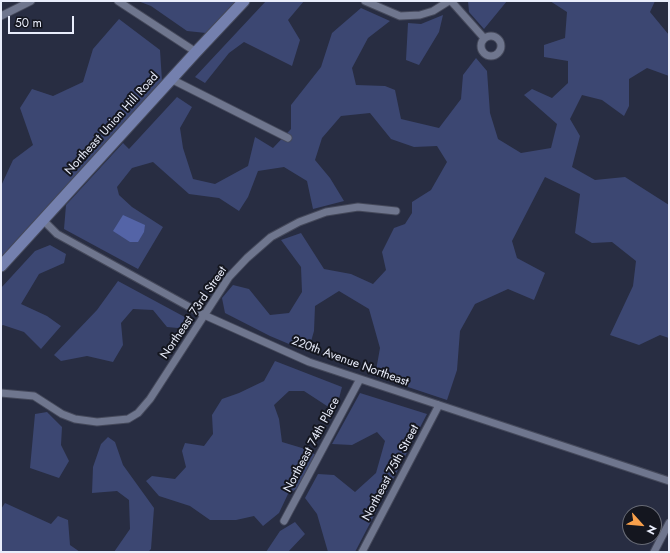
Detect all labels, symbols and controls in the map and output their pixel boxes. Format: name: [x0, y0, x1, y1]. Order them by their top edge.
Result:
scale bar: [10, 8, 76, 34]
text: 50 m: [15, 14, 42, 32]
street label: Northeast Union Hill Road: [62, 70, 162, 178]
street label: Northeast 73rd Street: [158, 264, 230, 362]
street label: 220th Avenue Northeast: [290, 334, 410, 390]
street label: Northeast 74th Place: [281, 395, 343, 495]
street label: Northeast 75th Street: [360, 422, 422, 524]
north arrow: [622, 505, 662, 545]
text: N: [643, 522, 661, 538]

